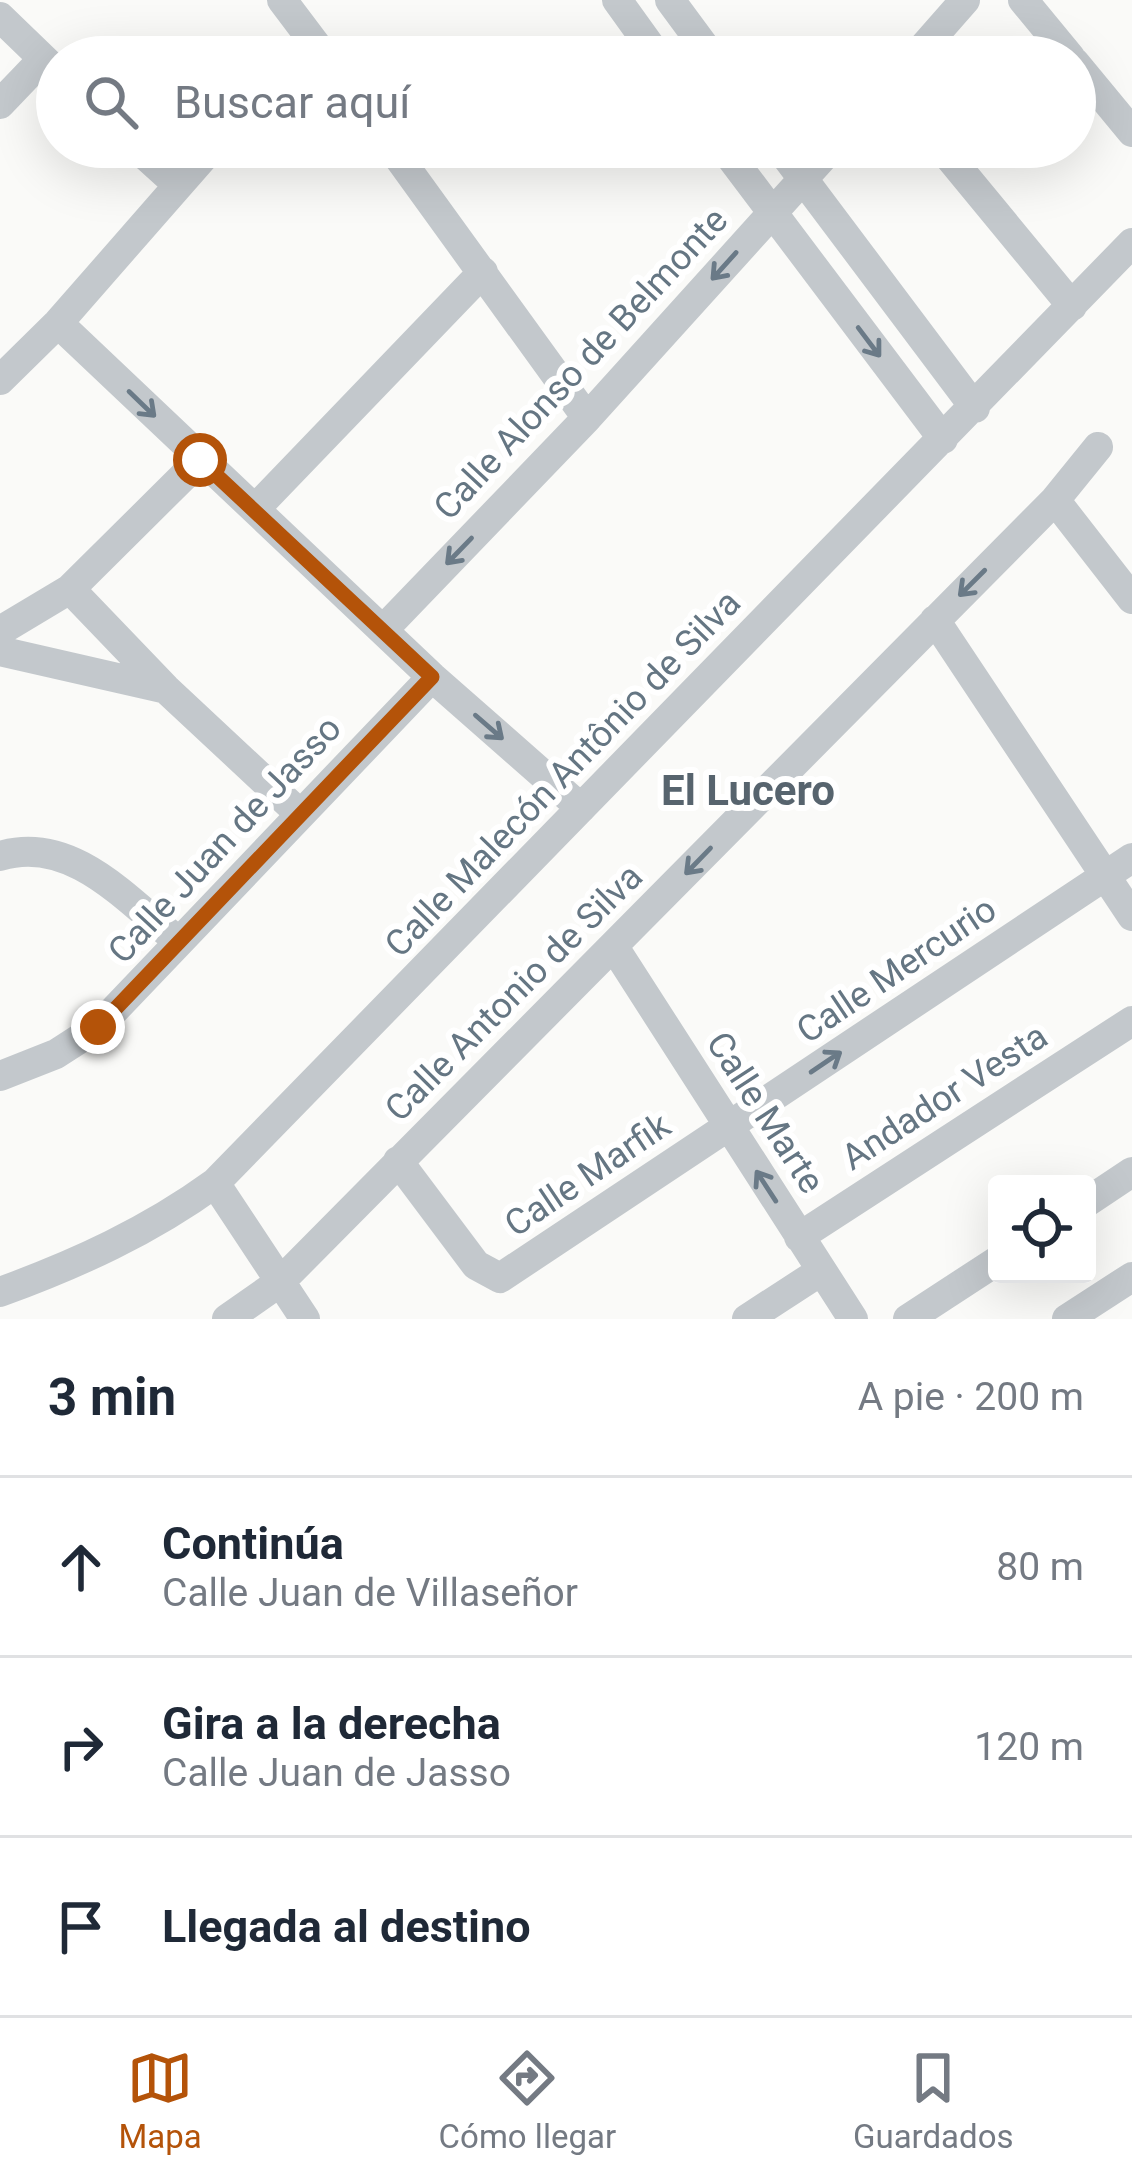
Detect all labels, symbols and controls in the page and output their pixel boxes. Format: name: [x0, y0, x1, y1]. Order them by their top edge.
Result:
search box: [36, 36, 1096, 168]
icon: search: [78, 69, 144, 135]
text: Buscar aquí: [174, 76, 411, 129]
street label: Calle Alonso de Belmonte: [425, 199, 736, 528]
one-way arrow: [711, 250, 738, 281]
one-way arrow: [855, 325, 882, 357]
one-way arrow: [127, 389, 156, 417]
route start: [173, 433, 227, 487]
one-way arrow: [445, 536, 473, 566]
one-way arrow: [958, 568, 987, 597]
street label: Calle Malecón Antônio de Silva: [376, 582, 749, 966]
street label: Calle Juan de Jasso: [100, 708, 350, 972]
one-way arrow: [473, 713, 504, 740]
district label: El Lucero: [661, 766, 835, 815]
one-way arrow: [685, 846, 713, 875]
street label: Calle Antonio de Silva: [377, 856, 651, 1130]
street label: Calle Mercurio: [789, 888, 1004, 1052]
route end: [71, 1000, 125, 1054]
street label: Andador Vesta: [834, 1015, 1055, 1179]
street label: Calle Marte: [698, 1024, 833, 1201]
one-way arrow: [808, 1050, 842, 1075]
street label: Calle Marfik: [497, 1104, 679, 1245]
one-way arrow: [754, 1170, 779, 1204]
map controls: [988, 1175, 1096, 1283]
button: locate: [988, 1175, 1096, 1283]
text: 3 min: [48, 1368, 176, 1427]
text: A pie · 200 m: [858, 1374, 1084, 1420]
text: Continúa: [162, 1517, 344, 1570]
icon: ahead: [48, 1534, 114, 1600]
text: 80 m: [996, 1544, 1084, 1590]
text: Calle Juan de Villaseñor: [162, 1570, 578, 1616]
text: Gira a la derecha: [162, 1697, 501, 1750]
icon: right: [48, 1714, 114, 1780]
text: 120 m: [974, 1724, 1084, 1770]
text: Calle Juan de Jasso: [162, 1750, 511, 1796]
icon: arrive: [48, 1894, 114, 1960]
text: Llegada al destino: [162, 1900, 531, 1953]
tab: Mapa: [118, 2045, 202, 2156]
tab: Cómo llegar: [439, 2045, 616, 2156]
tab: Guardados: [853, 2045, 1014, 2156]

